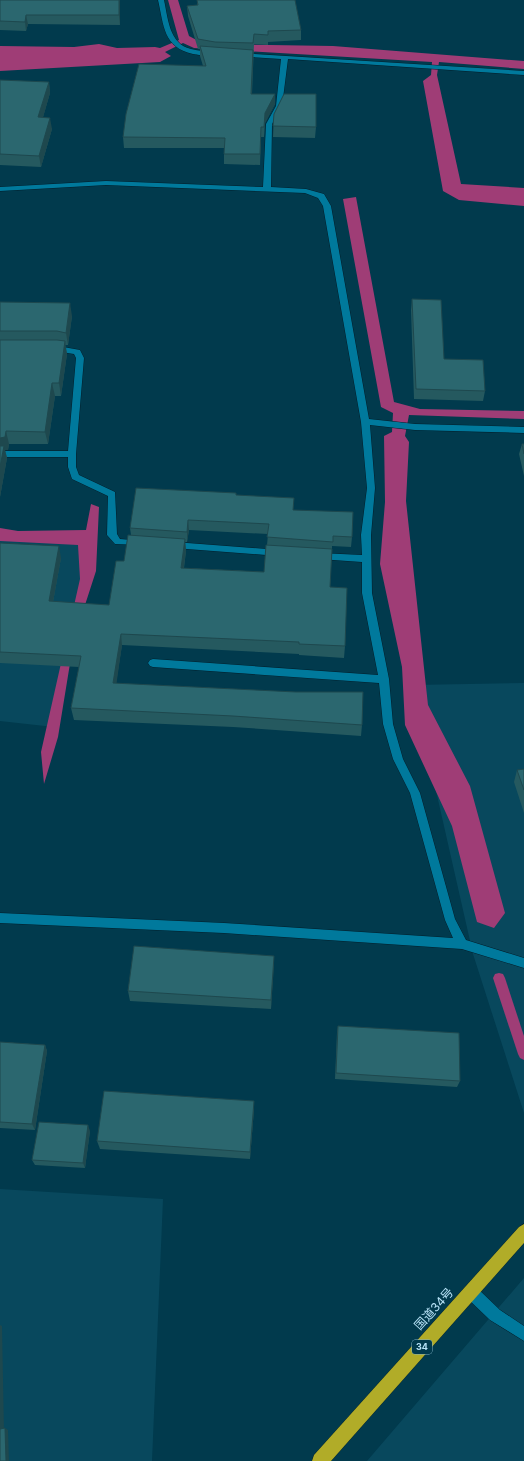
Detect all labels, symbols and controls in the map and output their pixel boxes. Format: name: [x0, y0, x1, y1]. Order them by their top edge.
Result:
street label: 国道34号: [411, 1285, 456, 1333]
road number: 34: [412, 1340, 432, 1354]

